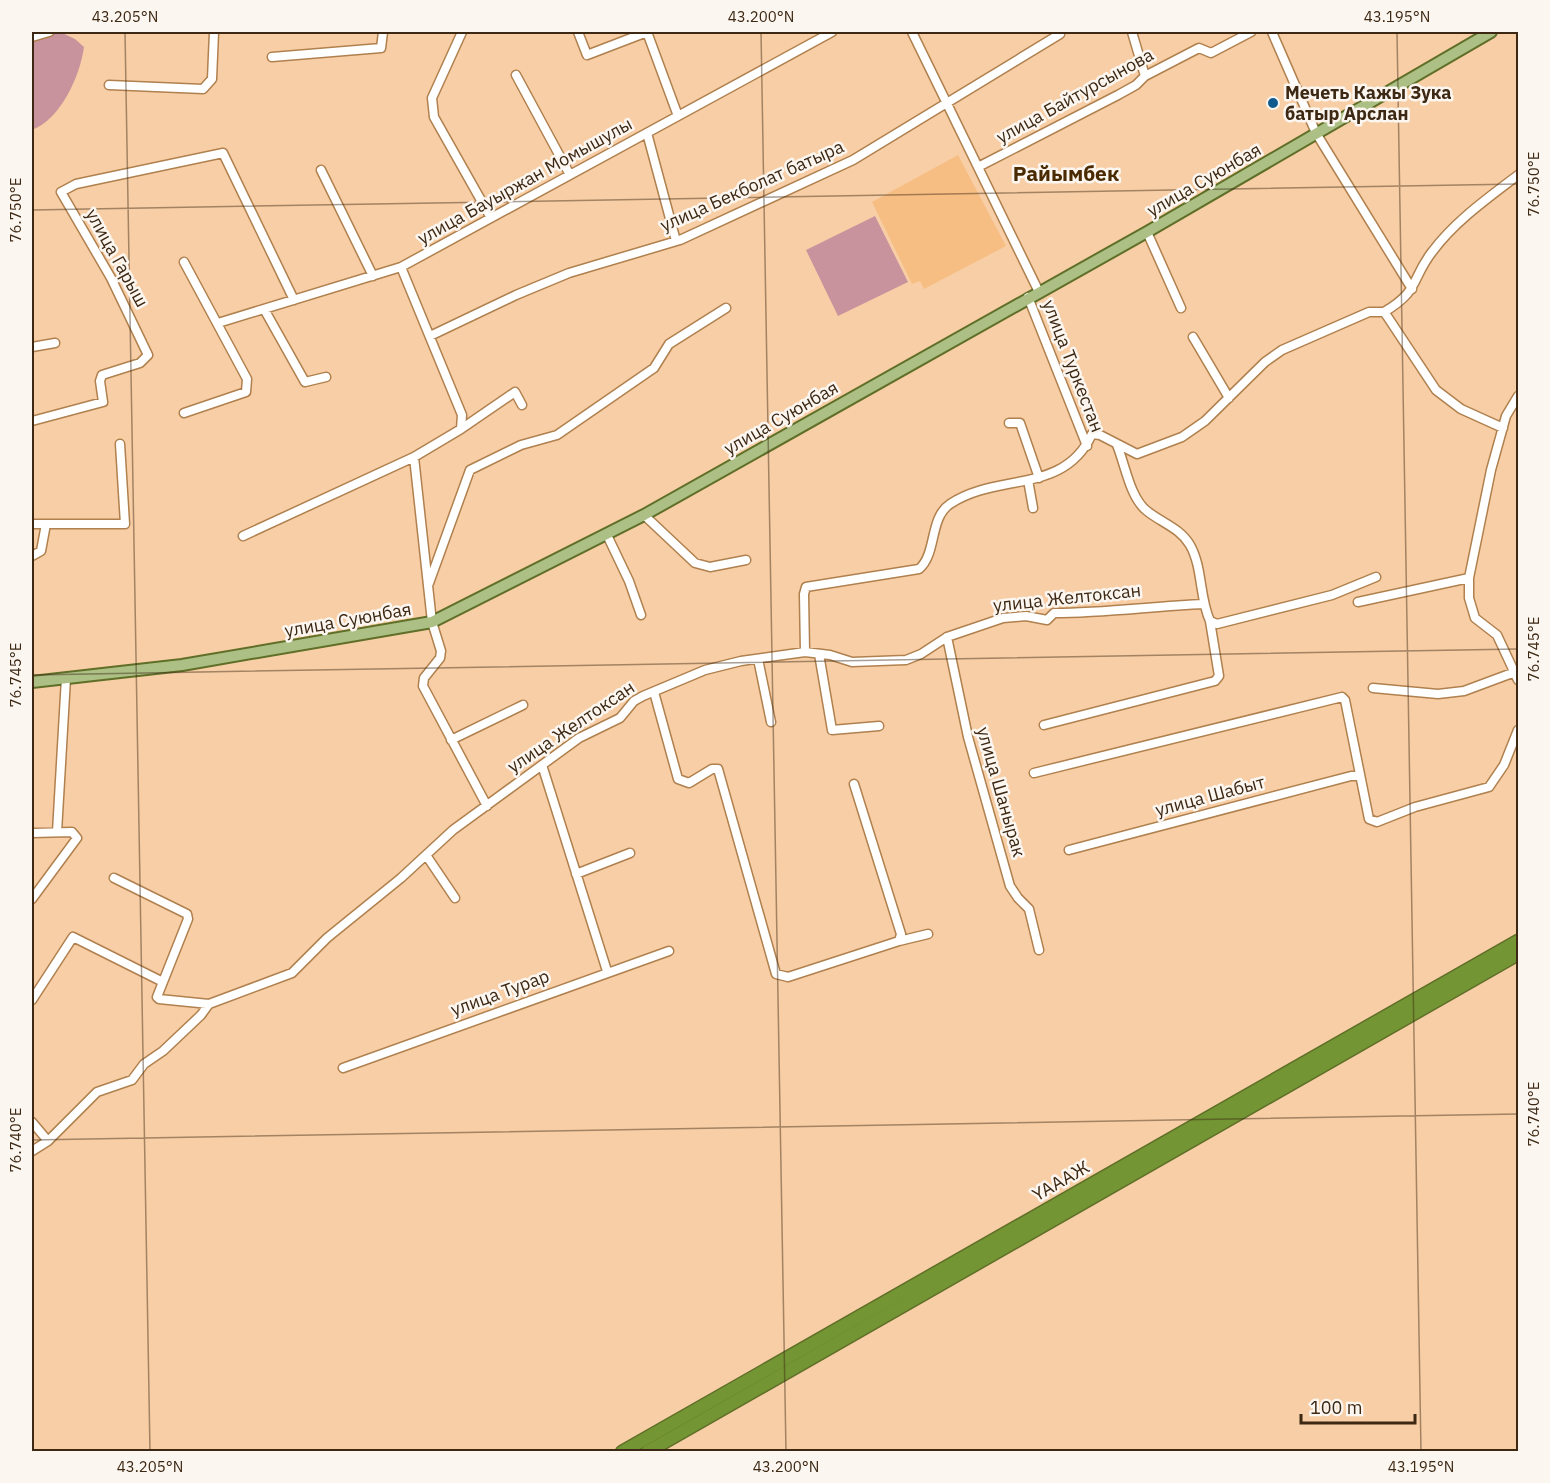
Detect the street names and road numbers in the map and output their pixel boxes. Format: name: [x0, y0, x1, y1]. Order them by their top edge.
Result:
street label: улица Байтурсынова: [992, 43, 1158, 148]
street label: улица Бауыржан Момышулы: [413, 112, 636, 249]
street label: улица Бекболат батыра: [656, 134, 848, 236]
street label: улица Суюнбая: [1142, 138, 1265, 222]
street label: улица Гарыш: [81, 205, 154, 311]
street label: улица Туркестан: [1038, 296, 1109, 435]
street label: улица Суюнбая: [719, 376, 842, 460]
street label: улица Желтоксан: [992, 578, 1142, 617]
street label: улица Суюнбая: [283, 597, 413, 642]
street label: улица Желтоксан: [503, 676, 639, 778]
street label: улица Шанырак: [972, 724, 1031, 860]
street label: улица Шабыт: [1152, 770, 1268, 821]
street label: улица Турар: [447, 964, 552, 1021]
street label: ҮАААЖ: [1028, 1155, 1094, 1206]

